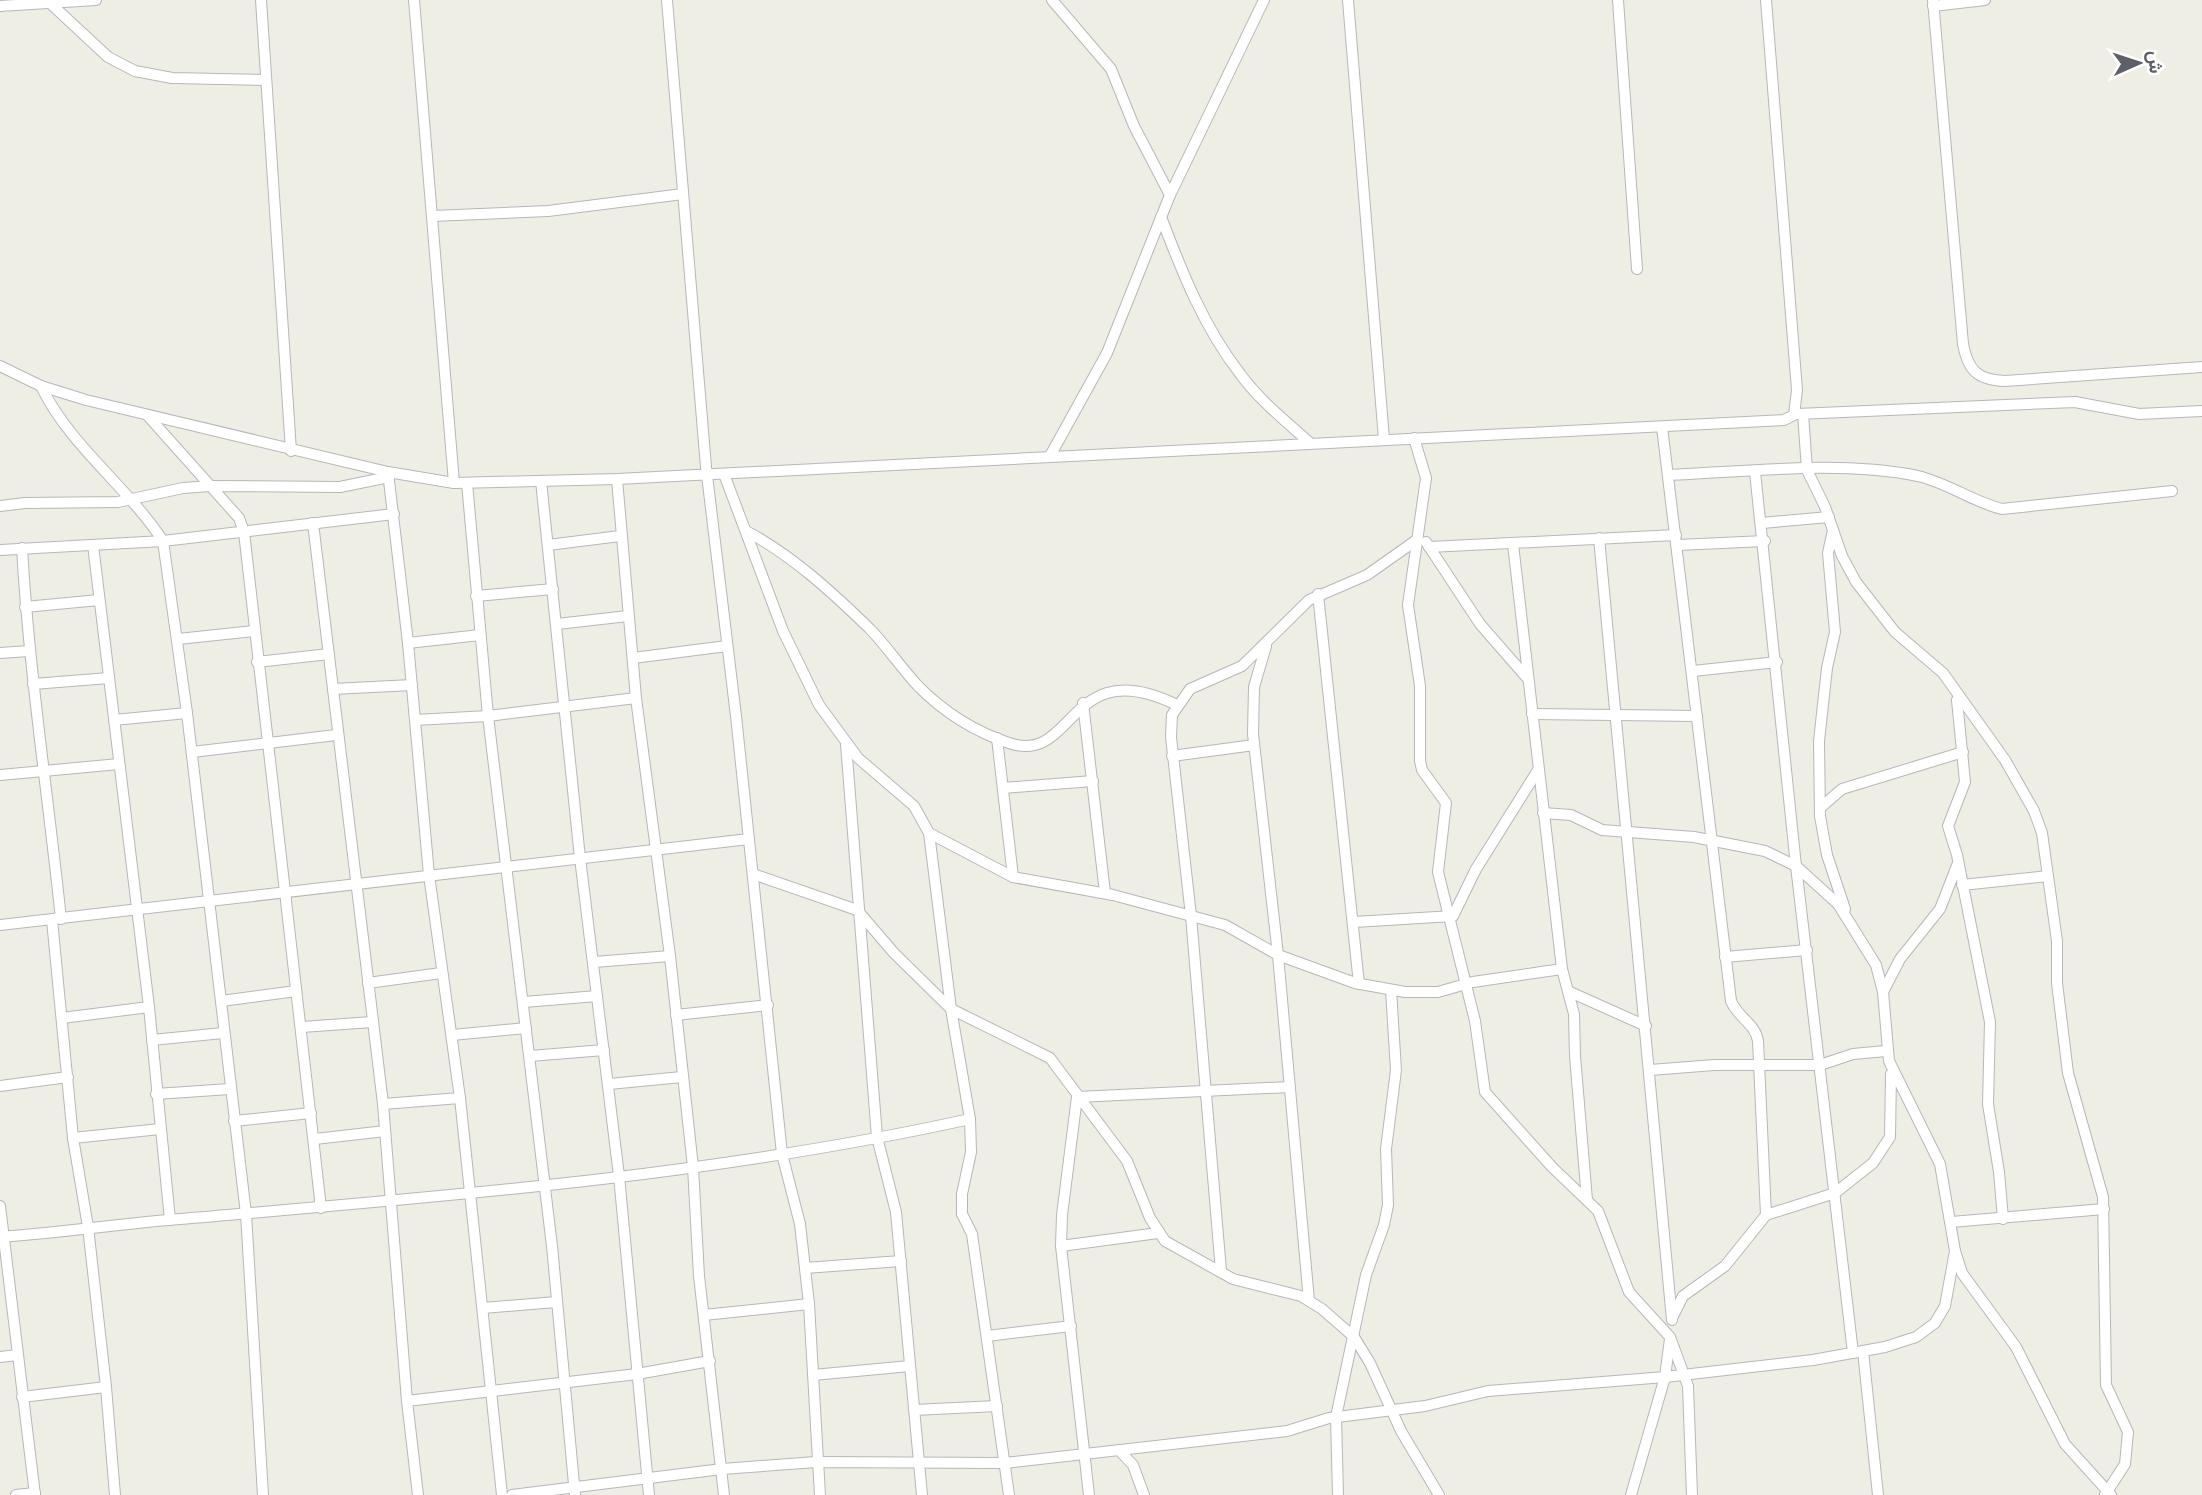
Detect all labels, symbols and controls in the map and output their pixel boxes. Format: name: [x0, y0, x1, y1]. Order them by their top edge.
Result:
north arrow: [2104, 28, 2174, 98]
text: ش: [2143, 50, 2169, 74]

